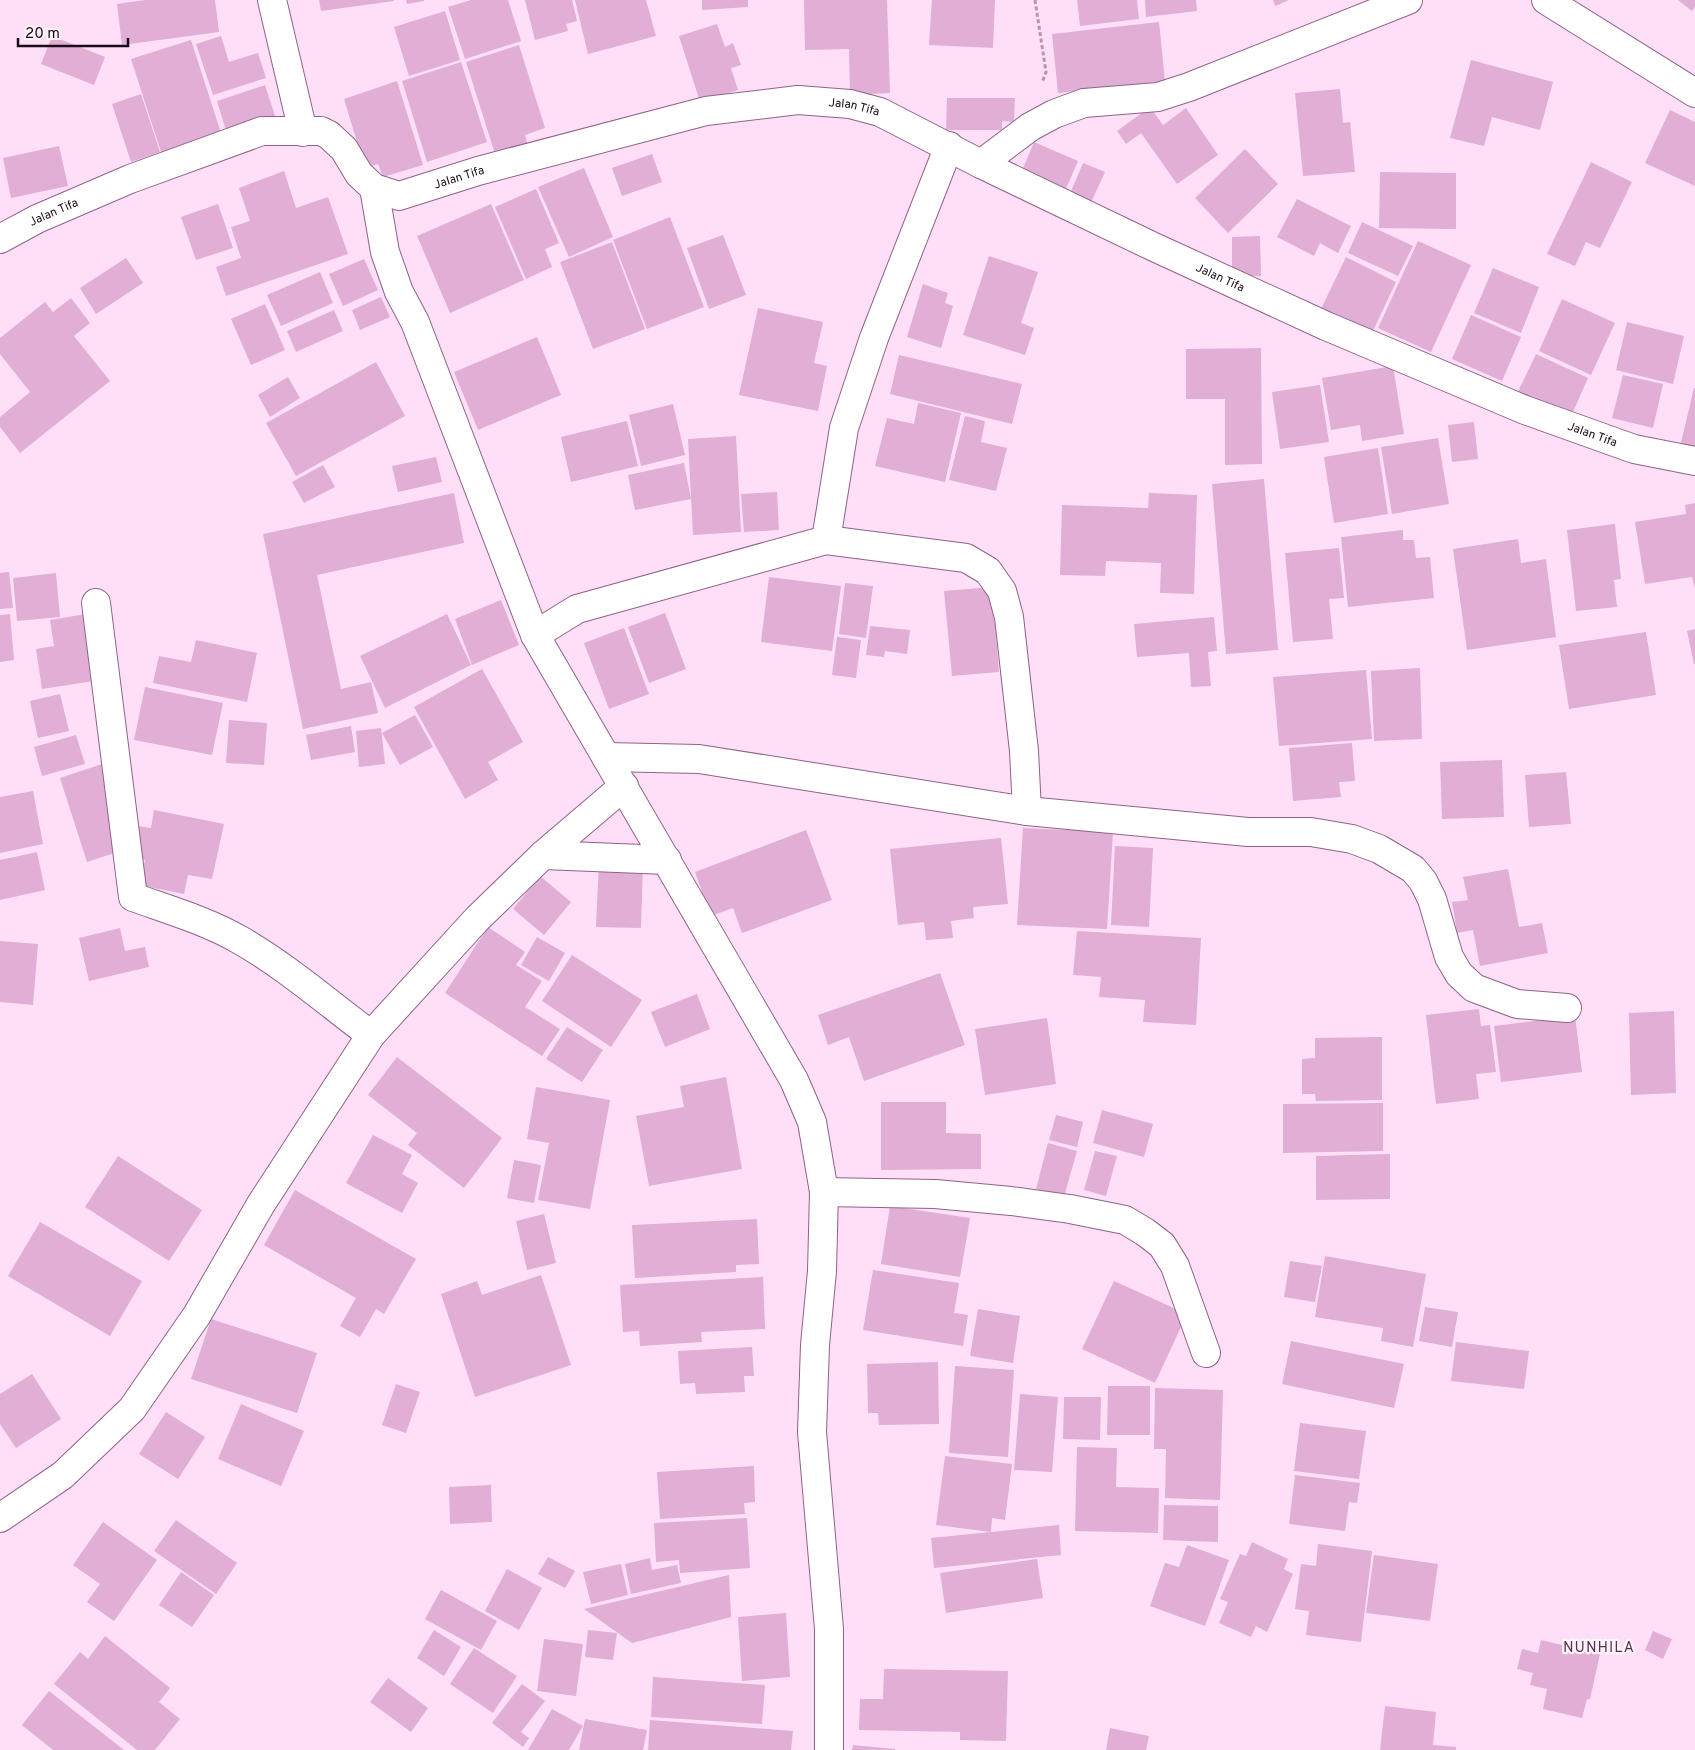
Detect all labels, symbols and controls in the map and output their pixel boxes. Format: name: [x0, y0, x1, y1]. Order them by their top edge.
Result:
scale bar: [18, 15, 128, 47]
text: 20 m: [25, 25, 60, 44]
street label: Jalan Tifa: [828, 95, 881, 121]
street label: Jalan Tifa: [432, 163, 486, 193]
street label: Jalan Tifa: [27, 195, 81, 231]
street label: Jalan Tifa: [1193, 260, 1247, 296]
street label: Jalan Tifa: [1565, 419, 1619, 451]
district label: NUNHILA: [1563, 1639, 1635, 1658]

